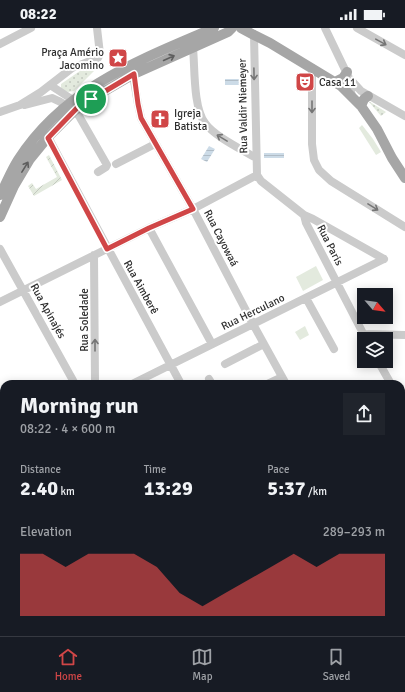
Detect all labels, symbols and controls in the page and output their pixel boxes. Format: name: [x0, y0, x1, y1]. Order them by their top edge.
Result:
text: 08:22: [20, 5, 57, 23]
one-way arrow: [375, 38, 387, 46]
place label: Praça Amério Jacomino: [41, 46, 104, 72]
place icon: Praça Amério Jacomino: [107, 47, 129, 69]
one-way arrow: [163, 54, 175, 61]
street label: Rua Valdir Niemeyer: [236, 58, 250, 154]
one-way arrow: [250, 67, 257, 80]
theatre icon: Casa 11: [294, 71, 316, 93]
place label: Casa 11: [319, 76, 356, 89]
pin: [74, 82, 108, 116]
icon: arrive: [80, 88, 102, 110]
one-way arrow: [308, 100, 316, 113]
place label: Igreja Batista: [174, 107, 208, 133]
church icon: Igreja Batista: [149, 108, 171, 130]
one-way arrow: [216, 133, 228, 141]
one-way arrow: [21, 162, 29, 173]
one-way arrow: [367, 203, 378, 211]
street label: Rua Cayowaá: [201, 207, 241, 269]
street label: Rua Paris: [314, 222, 346, 268]
street label: Rua Aimberê: [121, 258, 161, 316]
street label: Rua Apinajés: [28, 281, 69, 341]
street label: Rua Soledade: [78, 288, 91, 352]
north arrow: [357, 288, 393, 324]
map controls: [357, 288, 393, 368]
street label: Rua Herculano: [219, 291, 287, 333]
button: layers: [357, 332, 393, 368]
one-way arrow: [91, 339, 99, 352]
text: Morning run: [20, 392, 139, 419]
button: share: [343, 393, 385, 435]
text: 08:22 · 4 × 600 m: [20, 421, 115, 437]
text: Distance: [20, 463, 61, 476]
text: Time: [144, 463, 166, 476]
text: Pace: [267, 463, 290, 476]
text: 2.40: [20, 476, 58, 501]
text: 13:29: [144, 476, 193, 501]
text: 5:37: [267, 476, 306, 501]
text: km: [58, 485, 75, 498]
text: /km: [306, 485, 327, 498]
text: Elevation: [20, 524, 72, 540]
text: 289–293 m: [323, 524, 385, 540]
tab: Home: [55, 646, 82, 683]
tab: Map: [191, 646, 213, 683]
tab: Saved: [323, 646, 350, 683]

